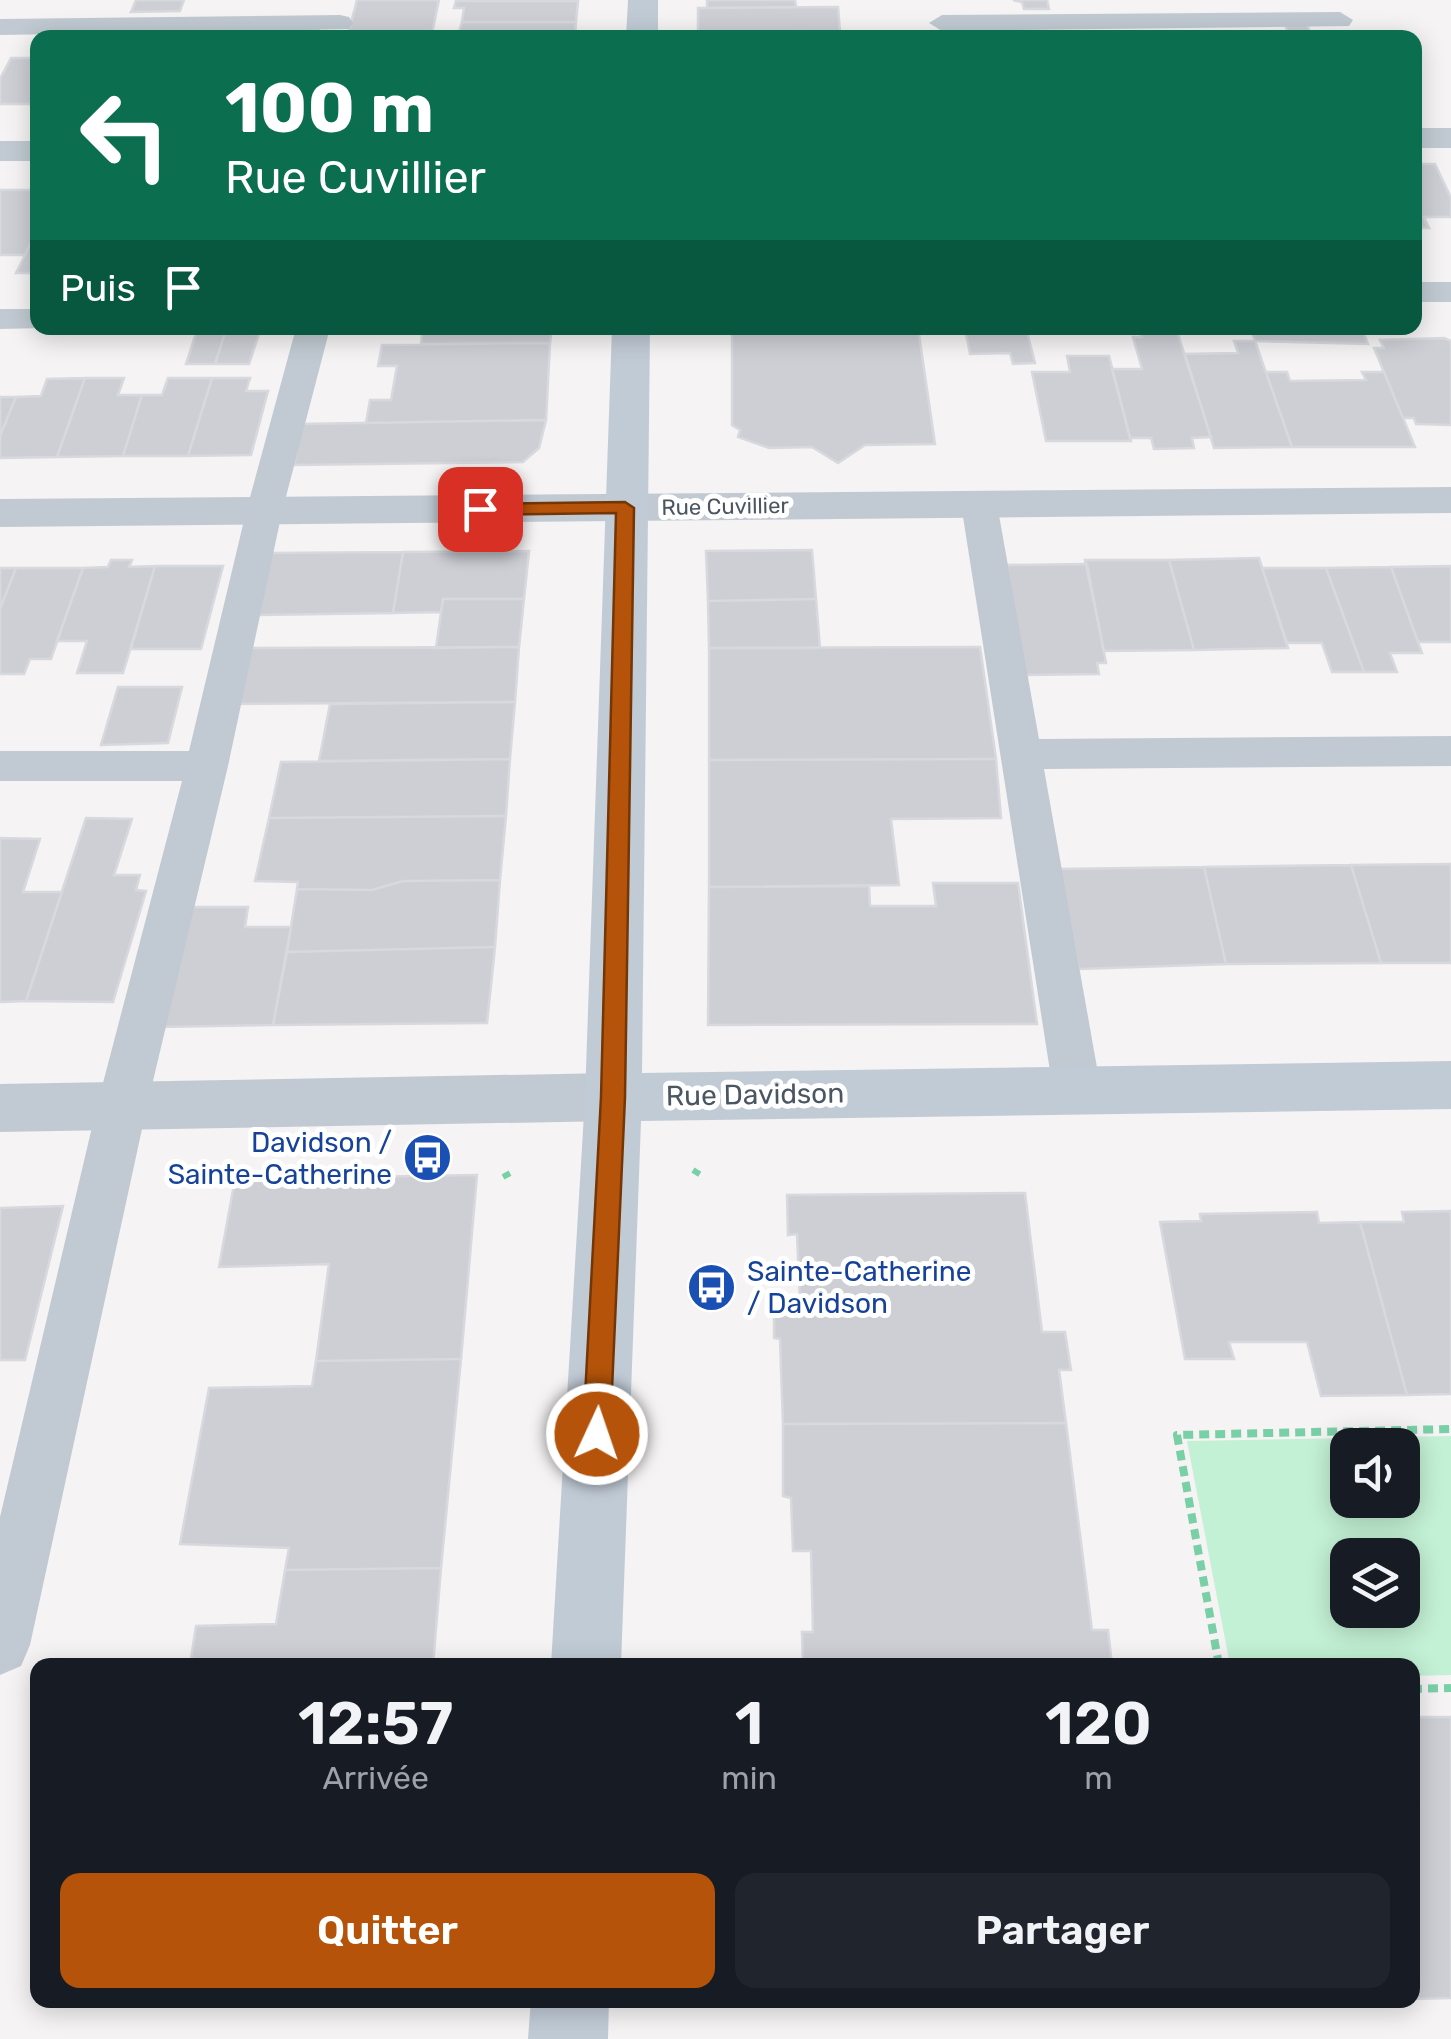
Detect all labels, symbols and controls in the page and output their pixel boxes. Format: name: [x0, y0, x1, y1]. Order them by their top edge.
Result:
text: 100 m: [225, 67, 434, 150]
icon: left: [60, 70, 190, 200]
text: Rue Cuvillier: [225, 151, 486, 204]
icon: arrive: [156, 260, 211, 315]
text: Puis: [60, 265, 136, 311]
pin: [438, 467, 523, 552]
icon: arrive: [453, 482, 508, 537]
street label: Rue Cuvillier: [661, 492, 790, 521]
street label: Rue Davidson: [665, 1076, 845, 1113]
place label: Davidson / Sainte-Catherine: [168, 1126, 392, 1191]
bus stop icon: Davidson / Sainte-Catherine: [401, 1132, 453, 1184]
place label: Sainte-Catherine / Davidson: [747, 1255, 971, 1320]
bus stop icon: Sainte-Catherine / Davidson: [686, 1261, 738, 1313]
position arrow: [545, 1382, 649, 1486]
map controls: [1330, 1428, 1420, 1628]
button: sound: [1330, 1428, 1420, 1518]
button: layers: [1330, 1538, 1420, 1628]
text: 12:57: [298, 1688, 453, 1759]
text: 1: [735, 1688, 764, 1759]
text: 120: [1045, 1688, 1152, 1759]
text: Arrivée: [322, 1759, 429, 1797]
text: min: [721, 1759, 777, 1797]
text: m: [1084, 1759, 1113, 1797]
button: Quitter: [60, 1873, 715, 1988]
button: Partager: [735, 1873, 1390, 1988]

